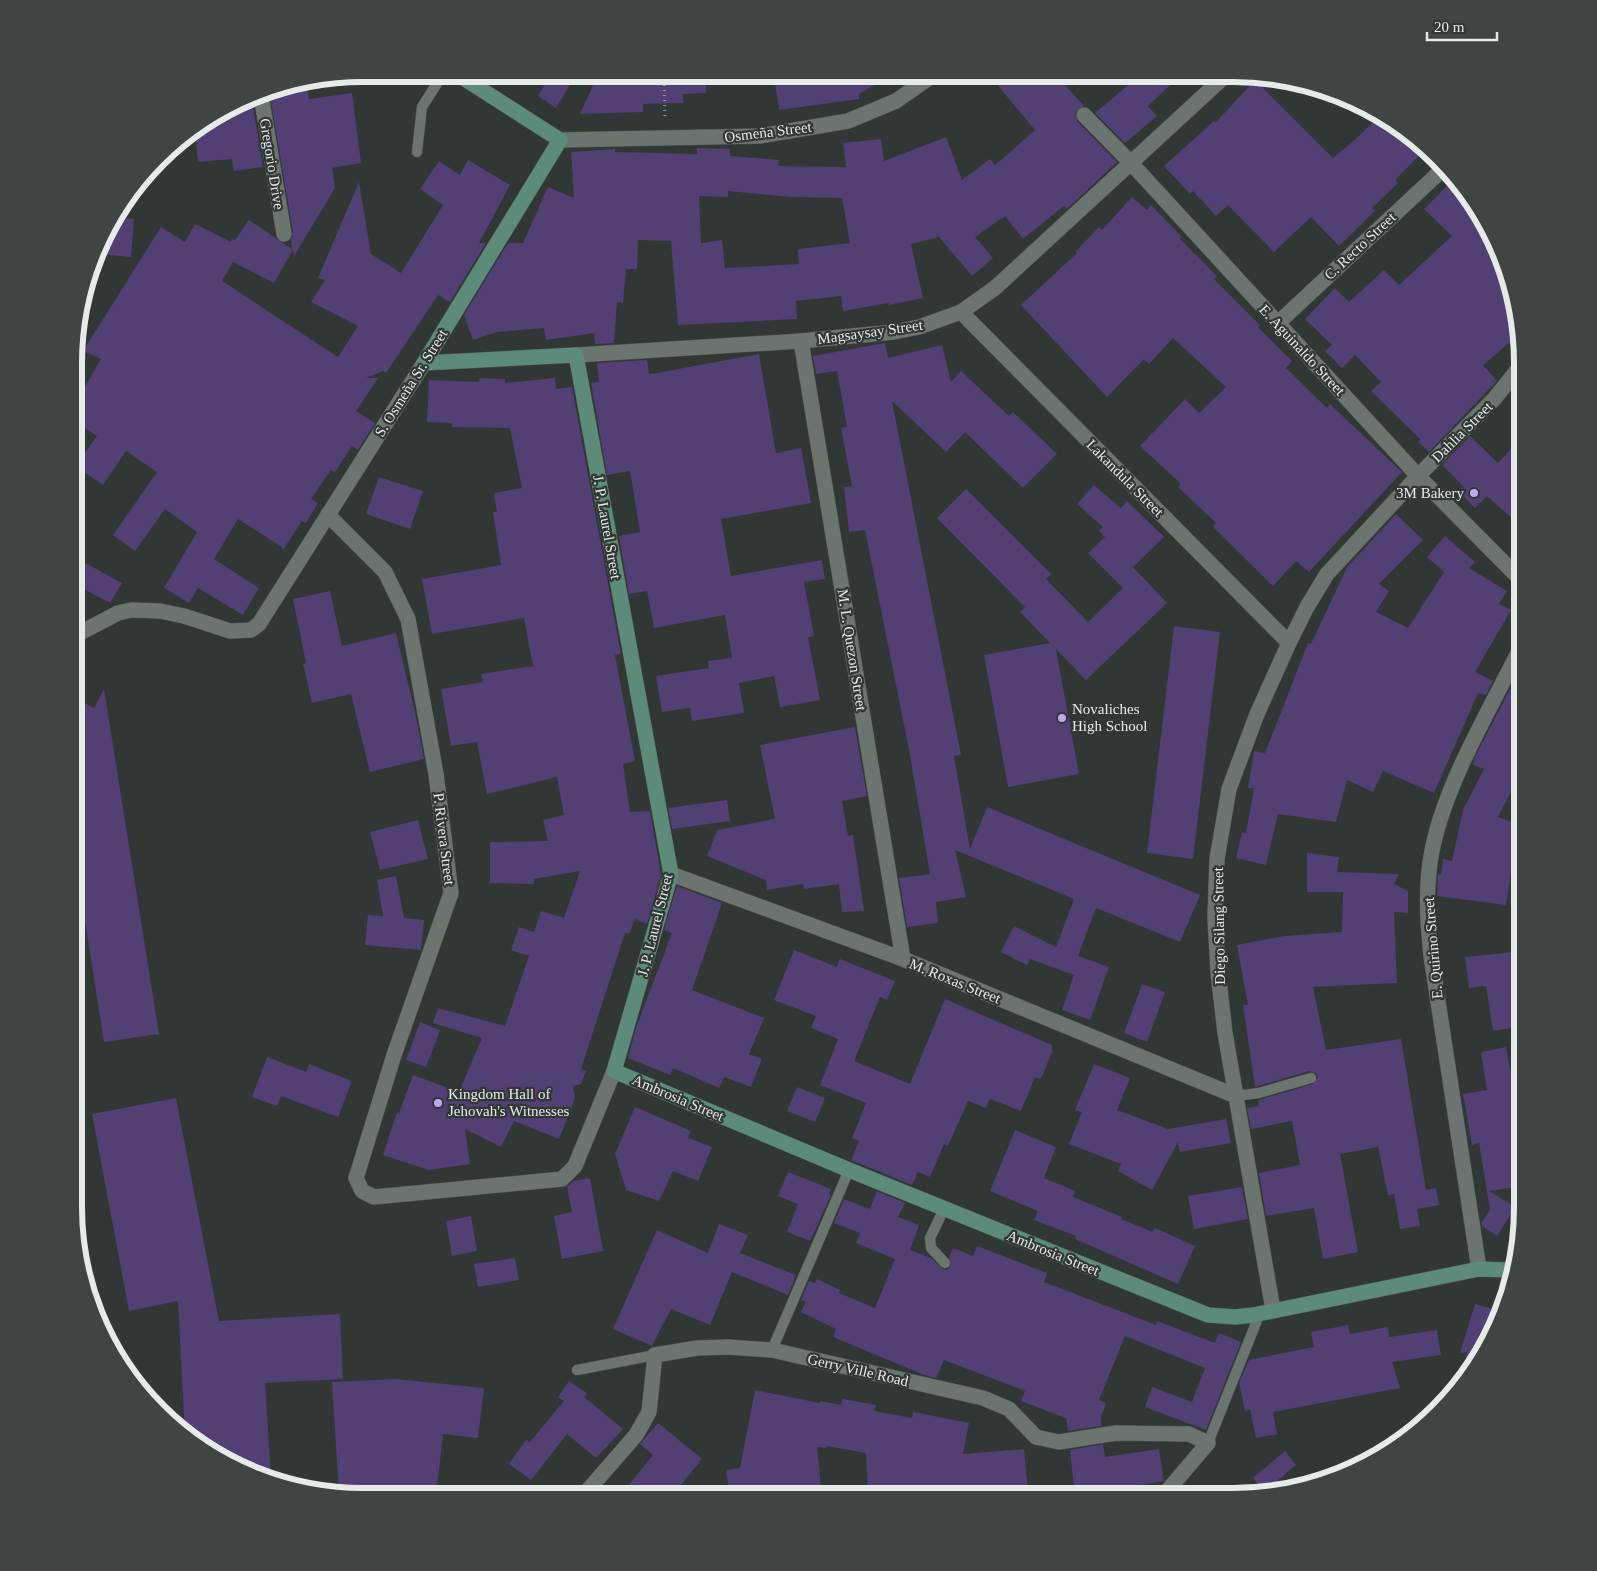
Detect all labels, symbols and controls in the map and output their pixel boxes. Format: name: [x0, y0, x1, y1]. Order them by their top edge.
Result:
scale bar: [1427, 10, 1497, 42]
text: 20 m: [1434, 19, 1465, 35]
street label: Gregorio Drive: [257, 117, 287, 211]
street label: Osmeña Street: [723, 119, 813, 145]
street label: C. Recto Street: [1321, 208, 1399, 283]
street label: E. Aguinaldo Street: [1256, 301, 1349, 399]
street label: Magsaysay Street: [816, 317, 925, 347]
street label: S. Osmeña Sr. Street: [371, 326, 451, 440]
street label: Dahlia Street: [1429, 398, 1496, 465]
street label: Lakandula Street: [1083, 436, 1167, 520]
street label: J. P. Laurel Street: [590, 474, 624, 581]
place label: 3M Bakery: [1396, 485, 1464, 501]
marker: 3M Bakery: [1468, 487, 1480, 499]
street label: M. L. Quezon Street: [834, 588, 870, 713]
place label: Novaliches High School: [1072, 701, 1147, 734]
marker: Novaliches High School: [1056, 712, 1068, 724]
street label: P. Rivera Street: [430, 792, 458, 887]
street label: Diego Silang Street: [1210, 866, 1228, 985]
street label: J. P. Laurel Street: [634, 871, 676, 978]
street label: E. Quirino Street: [1421, 896, 1445, 1000]
street label: M. Roxas Street: [907, 955, 1004, 1007]
street label: Ambrosia Street: [630, 1072, 727, 1125]
place label: Kingdom Hall of Jehovah's Witnesses: [448, 1086, 570, 1119]
marker: Kingdom Hall of Jehovah's Witnesses: [432, 1097, 444, 1109]
street label: Ambrosia Street: [1005, 1227, 1102, 1279]
street label: Gerry Ville Road: [806, 1351, 910, 1389]

